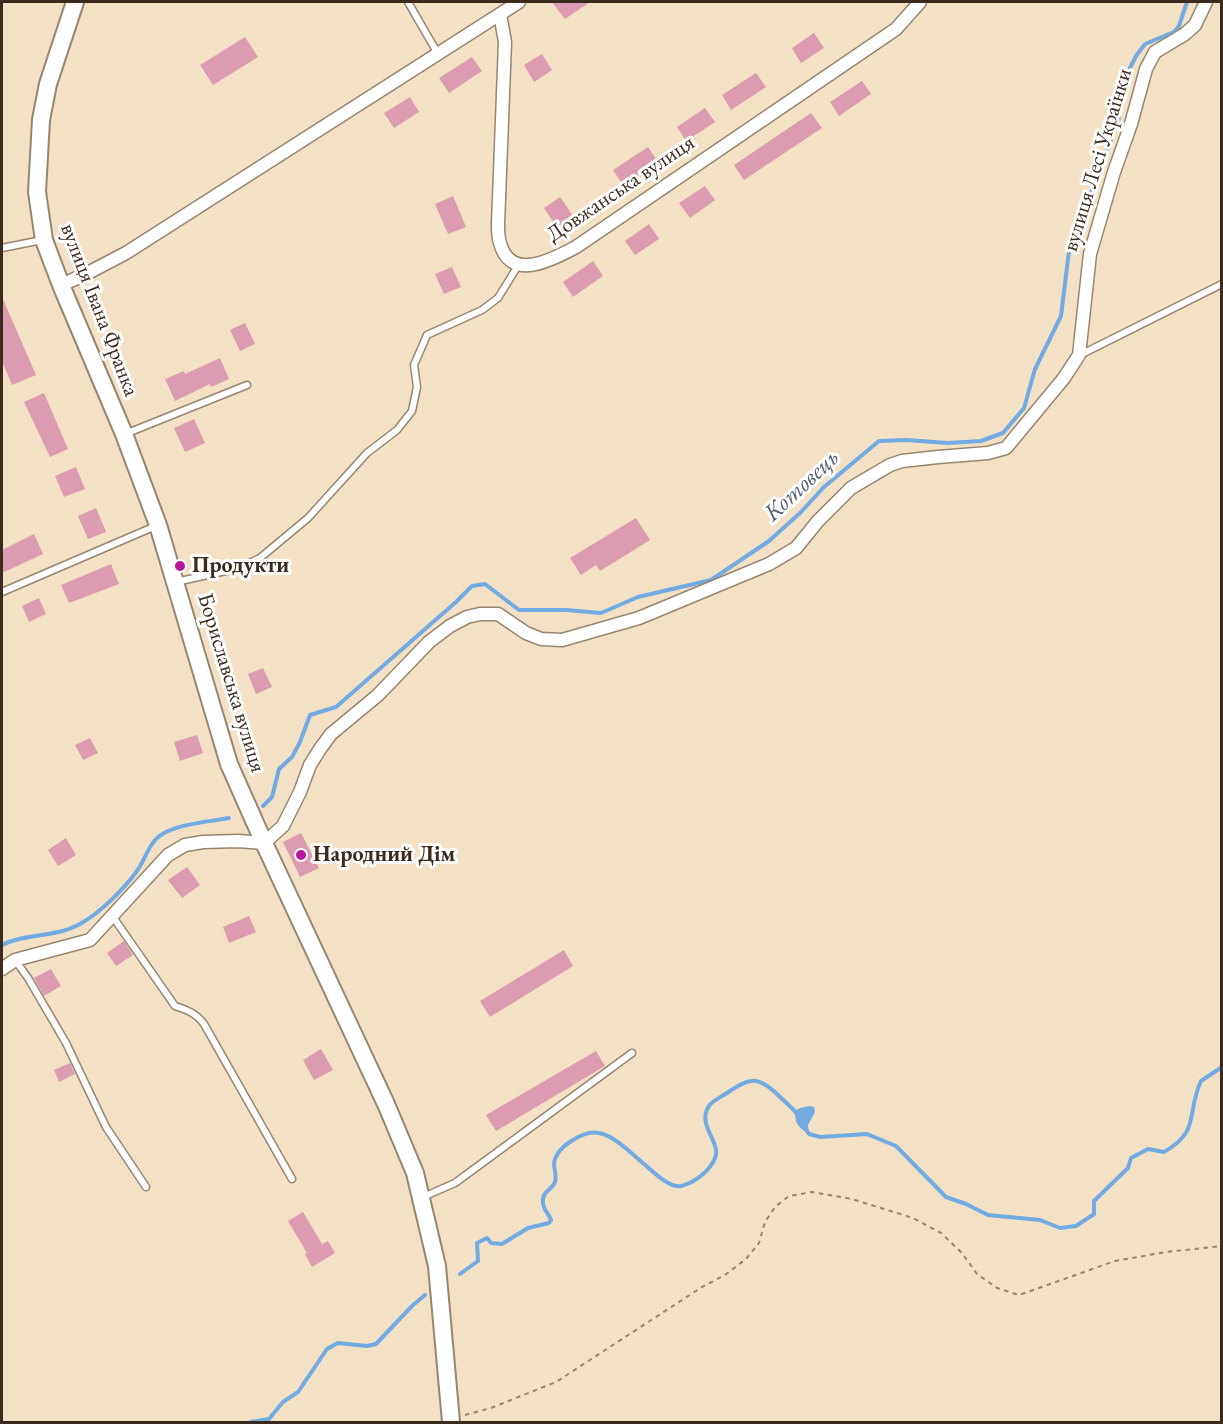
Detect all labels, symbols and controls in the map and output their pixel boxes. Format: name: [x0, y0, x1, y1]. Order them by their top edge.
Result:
street label: вулиця Лесі Українки: [1058, 65, 1138, 255]
street label: Довжанська вулиця: [542, 130, 700, 248]
street label: вулиця Івана Франка: [54, 220, 144, 400]
water label: Котовець: [758, 444, 846, 528]
place label: Продукти: [192, 553, 289, 579]
marker: Продукти: [173, 559, 187, 573]
street label: Бориславська вулиця: [191, 590, 271, 776]
place label: Народний Дім: [313, 842, 455, 868]
marker: Народний Дім: [294, 848, 308, 862]

